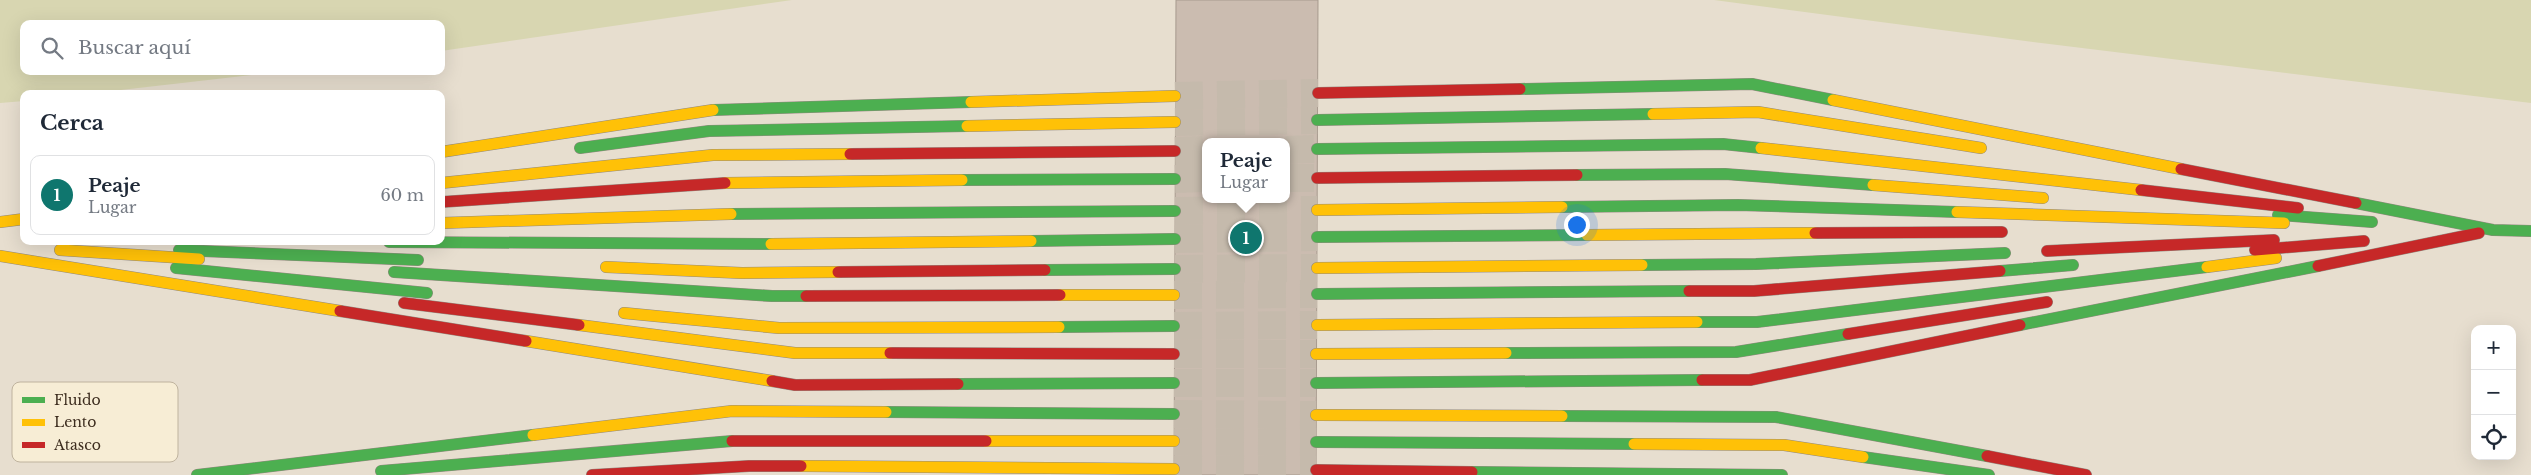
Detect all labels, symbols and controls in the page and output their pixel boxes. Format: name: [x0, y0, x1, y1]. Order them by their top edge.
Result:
search box: [20, 20, 445, 75]
icon: search: [38, 34, 66, 62]
text: Buscar aquí: [78, 36, 191, 59]
text: Cerca: [40, 110, 104, 136]
popup: [1202, 138, 1290, 203]
text: Peaje: [1220, 149, 1272, 172]
text: Lugar: [1220, 172, 1268, 192]
text: Peaje: [88, 174, 141, 197]
text: 1: [54, 185, 60, 205]
text: 60 m: [381, 185, 424, 205]
text: Lugar: [88, 197, 136, 217]
your location: [1564, 212, 1590, 238]
pin: 1: [1230, 219, 1262, 257]
map controls: [2471, 325, 2516, 460]
button: +: [2471, 325, 2516, 370]
button: −: [2471, 370, 2516, 415]
legend: [12, 382, 178, 462]
text: Fluido: [54, 391, 101, 409]
text: Lento: [54, 413, 96, 431]
button: locate: [2471, 415, 2516, 460]
text: Atasco: [53, 436, 101, 454]

